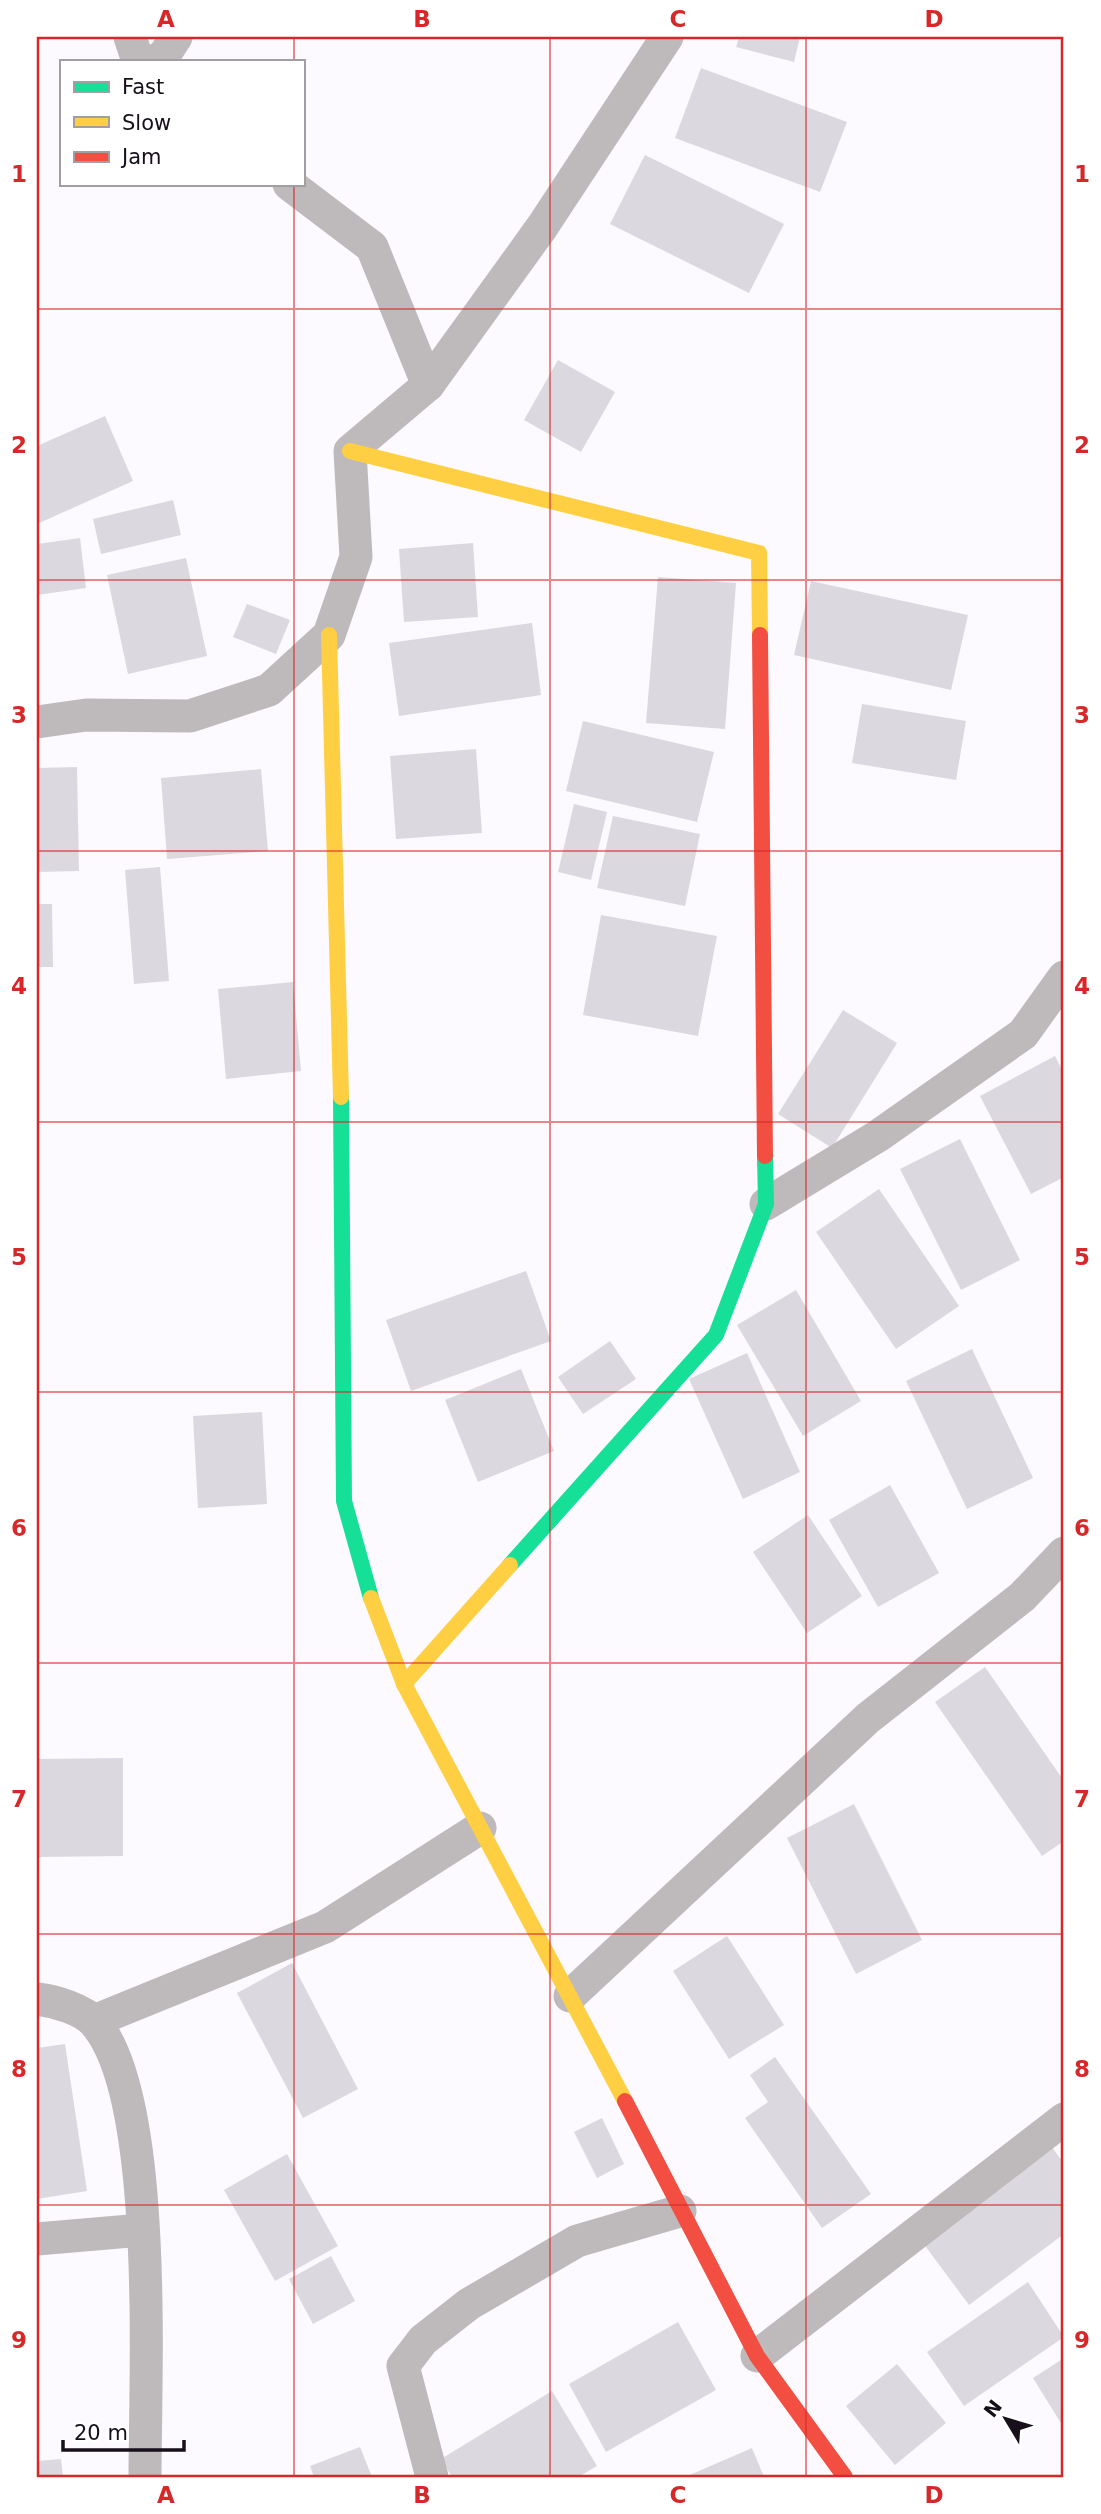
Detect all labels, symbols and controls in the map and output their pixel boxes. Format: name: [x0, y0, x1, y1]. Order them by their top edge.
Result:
text: A: [157, 6, 175, 32]
text: B: [413, 6, 431, 32]
text: C: [670, 6, 686, 32]
text: D: [924, 6, 944, 32]
legend: [60, 60, 304, 186]
text: Fast: [122, 75, 164, 99]
text: Slow: [122, 111, 171, 135]
text: Jam: [120, 145, 162, 169]
text: 1: [11, 161, 27, 187]
text: 1: [1074, 161, 1090, 187]
text: 2: [11, 432, 27, 458]
text: 2: [1074, 432, 1090, 458]
text: 3: [11, 702, 27, 728]
text: 3: [1074, 702, 1090, 728]
text: 4: [11, 973, 27, 999]
text: 4: [1074, 973, 1090, 999]
text: 5: [11, 1244, 27, 1270]
text: 5: [1074, 1244, 1090, 1270]
text: 6: [11, 1515, 27, 1541]
text: 6: [1074, 1515, 1090, 1541]
text: 7: [11, 1786, 27, 1812]
text: 7: [1074, 1786, 1090, 1812]
text: 8: [11, 2056, 27, 2082]
text: 8: [1074, 2056, 1090, 2082]
text: 9: [11, 2327, 27, 2353]
text: 9: [1074, 2327, 1090, 2353]
north arrow: [972, 2384, 1042, 2454]
text: N: [979, 2395, 1006, 2422]
scale bar: [63, 2409, 184, 2453]
text: 20 m: [74, 2421, 128, 2445]
text: A: [157, 2482, 175, 2508]
text: B: [413, 2482, 431, 2508]
text: C: [670, 2482, 686, 2508]
text: D: [924, 2482, 944, 2508]

